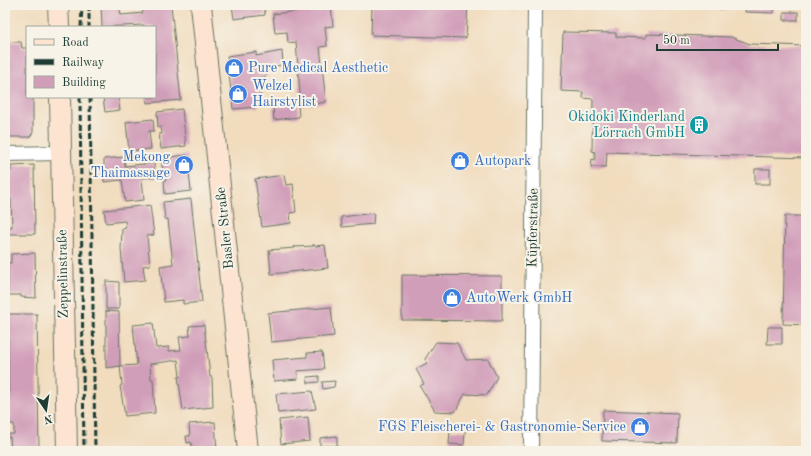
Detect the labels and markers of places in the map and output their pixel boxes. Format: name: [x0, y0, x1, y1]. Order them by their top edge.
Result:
shop icon: Pure Medical Aesthetic: [223, 57, 245, 79]
place label: Pure Medical Aesthetic: [248, 61, 388, 75]
place label: Welzel Hairstylist: [252, 79, 316, 109]
shop icon: Welzel Hairstylist: [227, 83, 249, 105]
place label: Okidoki Kinderland Lörrach GmbH: [568, 110, 685, 140]
building icon: Okidoki Kinderland Lörrach GmbH: [688, 114, 710, 136]
place label: Mekong Thaimassage: [91, 150, 170, 180]
shop icon: Autopark: [449, 150, 471, 172]
shop icon: Mekong Thaimassage: [173, 154, 195, 176]
place label: Autopark: [474, 154, 531, 168]
shop icon: AutoWerk GmbH: [441, 287, 463, 309]
place label: AutoWerk GmbH: [466, 291, 572, 305]
shop icon: FGS Fleischerei- & Gastronomie-Service: [629, 416, 651, 438]
place label: FGS Fleischerei- & Gastronomie-Service: [378, 420, 626, 434]

